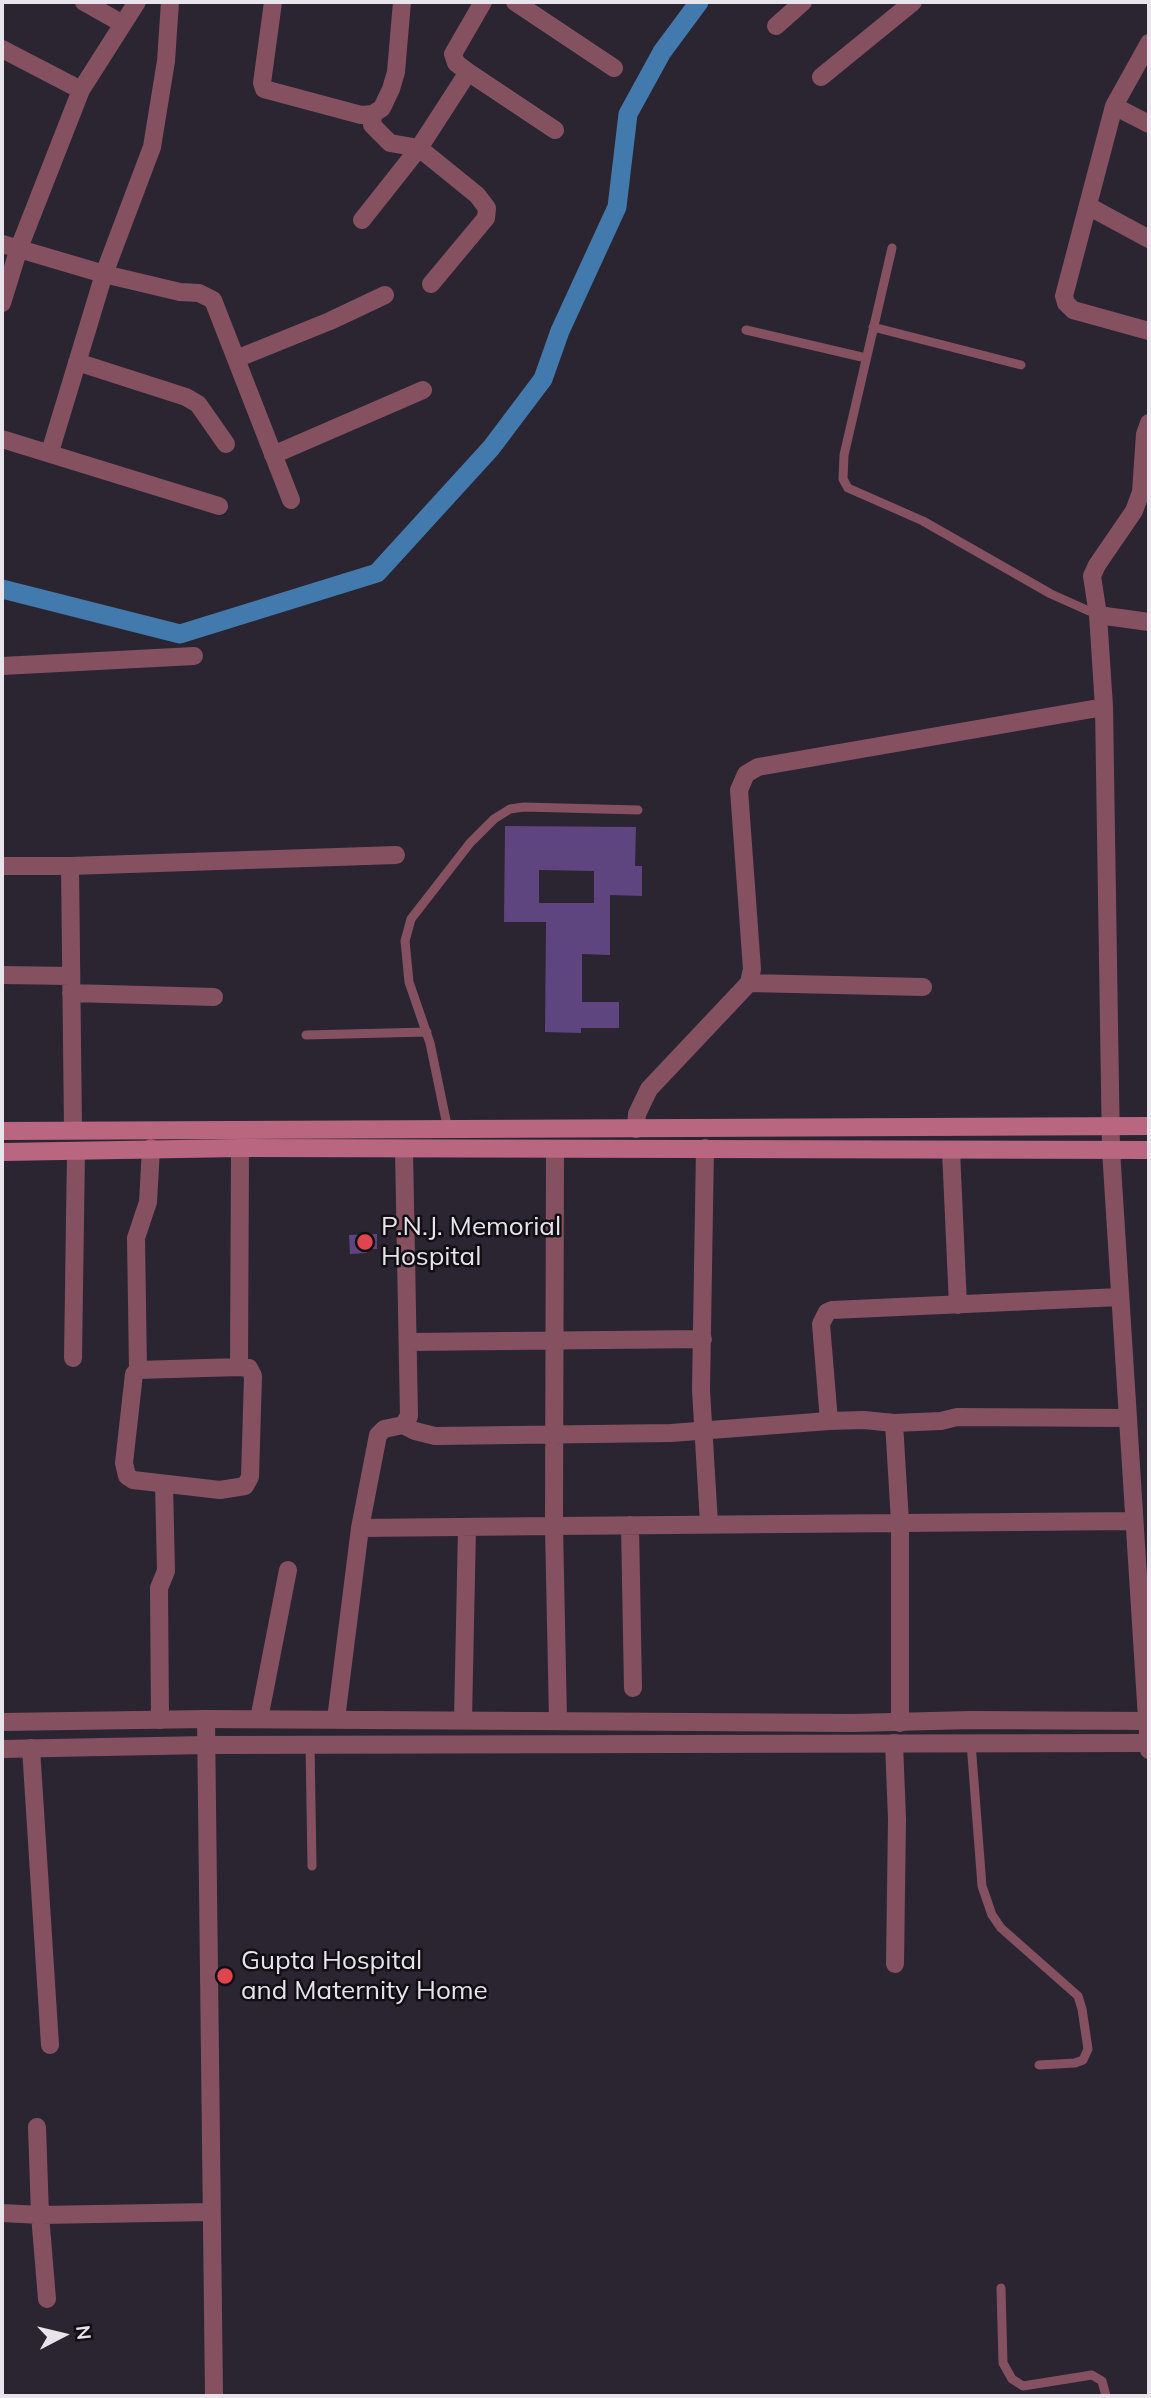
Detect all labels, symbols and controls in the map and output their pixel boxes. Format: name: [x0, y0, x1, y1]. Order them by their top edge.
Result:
place label: P.N.J. Memorial Hospital: [381, 1211, 561, 1272]
marker: P.N.J. Memorial Hospital: [355, 1232, 375, 1252]
place label: Gupta Hospital and Maternity Home: [241, 1945, 488, 2007]
marker: Gupta Hospital and Maternity Home: [215, 1966, 235, 1986]
north arrow: [28, 2300, 98, 2370]
text: N: [71, 2324, 97, 2341]

